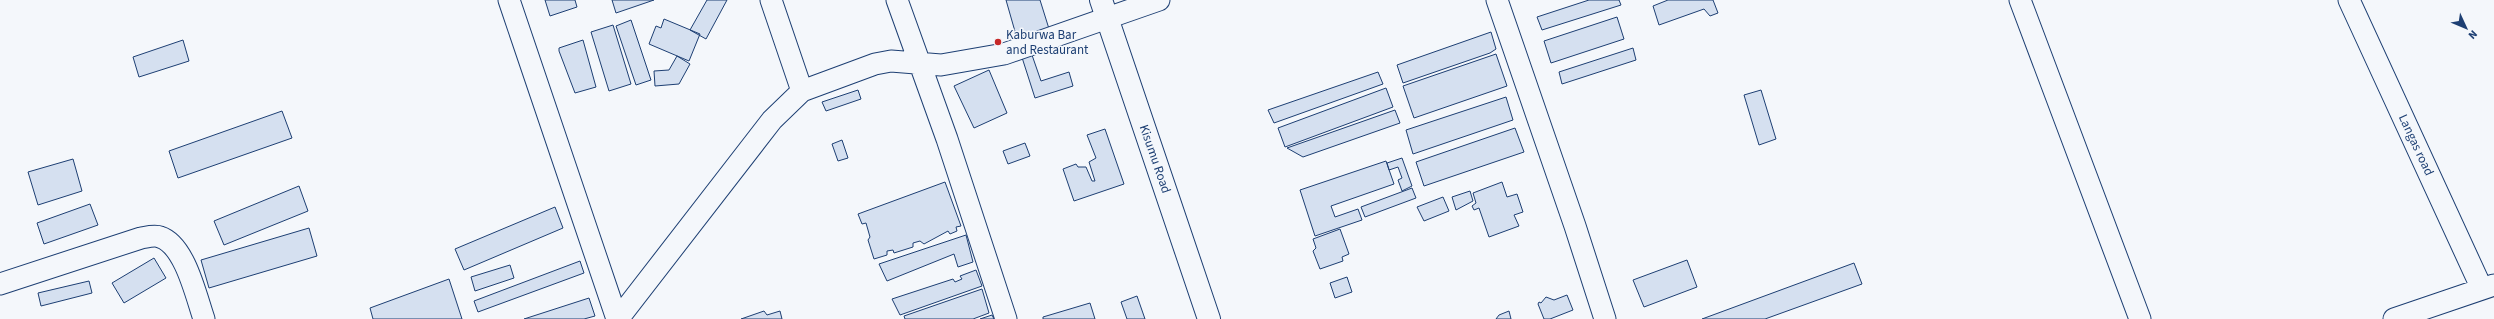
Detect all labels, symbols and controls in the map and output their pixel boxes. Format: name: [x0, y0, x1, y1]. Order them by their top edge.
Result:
north arrow: [2446, 8, 2486, 48]
place label: Kaburwa Bar and Restaurant: [1006, 26, 1089, 59]
text: N: [2465, 27, 2481, 42]
marker: Kaburwa Bar and Restaurant: [993, 37, 1003, 47]
street label: Langas road: [2394, 111, 2438, 179]
street label: Kisumu Road: [1135, 122, 1175, 196]

